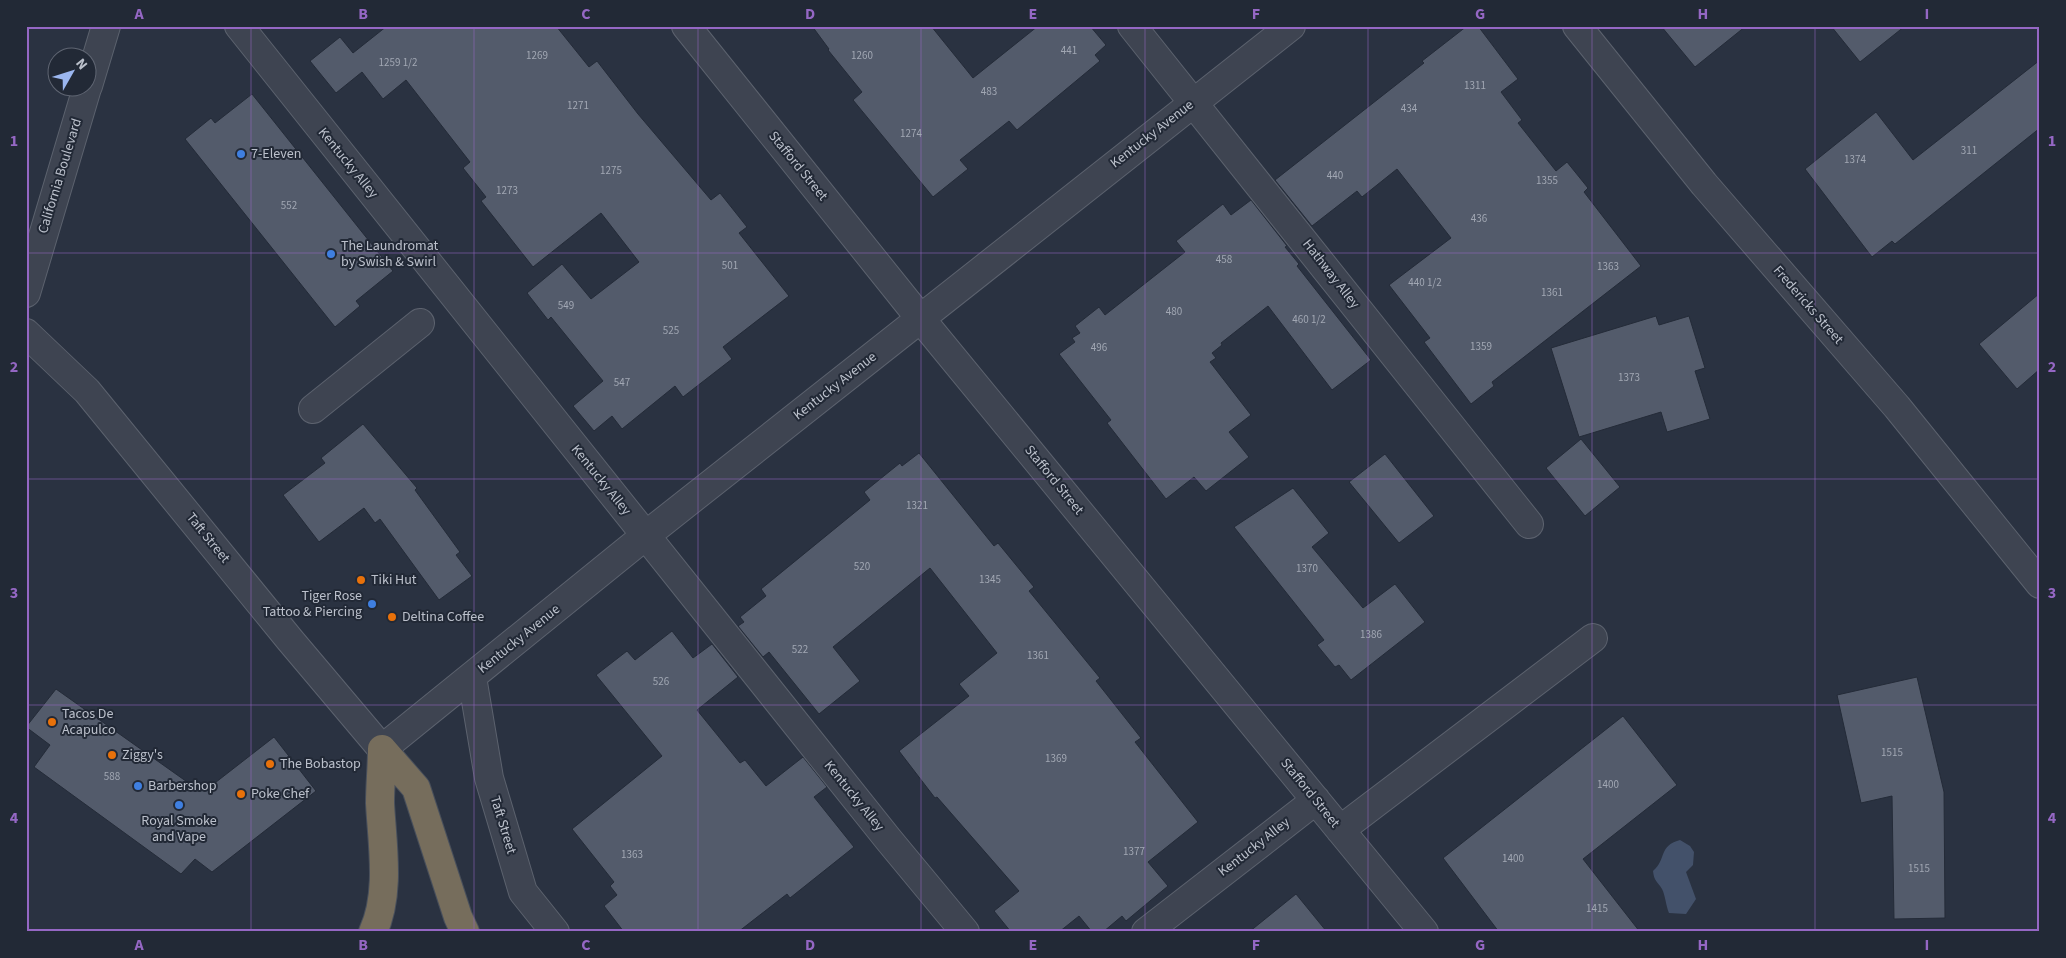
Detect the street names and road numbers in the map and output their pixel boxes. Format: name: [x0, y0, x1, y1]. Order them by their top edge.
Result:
street label: Kentucky Avenue: [1106, 95, 1198, 173]
street label: California Boulevard: [33, 116, 87, 236]
street label: Kentucky Alley: [313, 123, 383, 203]
street label: Stafford Street: [764, 127, 833, 205]
street label: Hathway Alley: [1298, 235, 1365, 313]
street label: Fredericks Street: [1768, 261, 1848, 349]
street label: Kentucky Avenue: [789, 347, 881, 425]
street label: Kentucky Alley: [566, 440, 636, 520]
street label: Stafford Street: [1020, 441, 1089, 519]
street label: Taft Street: [181, 508, 235, 568]
street label: Kentucky Avenue: [474, 599, 564, 678]
street label: Stafford Street: [1276, 754, 1345, 832]
street label: Kentucky Alley: [819, 756, 889, 836]
street label: Taft Street: [485, 794, 521, 857]
street label: Kentucky Alley: [1214, 812, 1294, 881]

